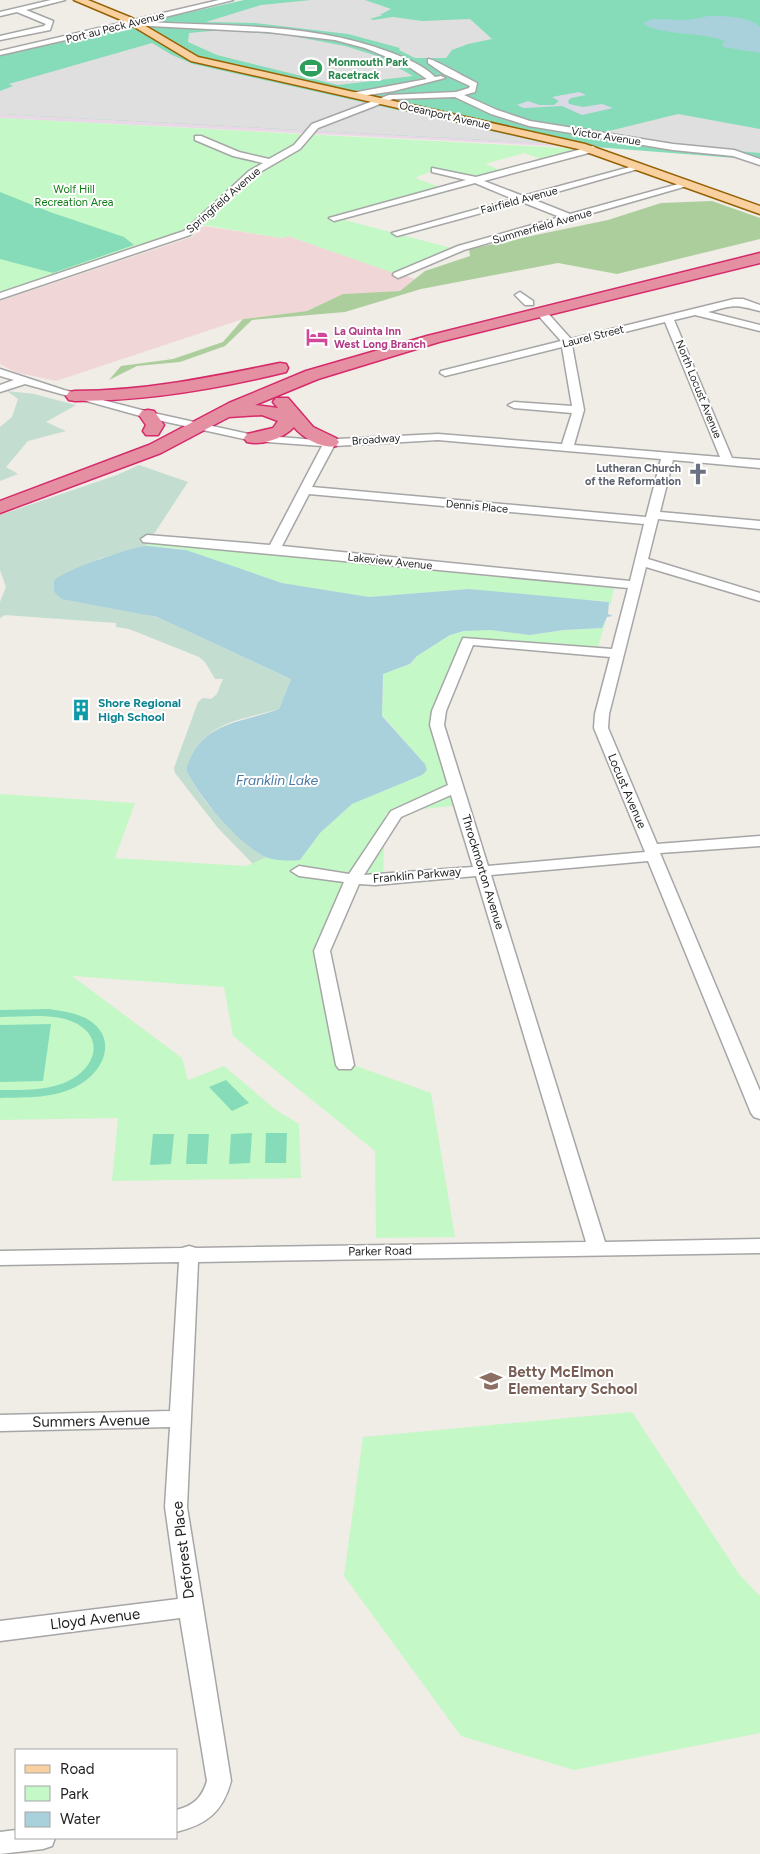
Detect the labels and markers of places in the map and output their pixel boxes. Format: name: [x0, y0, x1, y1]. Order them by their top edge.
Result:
sports icon: Monmouth Park Racetrack: [298, 55, 324, 81]
place label: Monmouth Park Racetrack: [328, 56, 408, 82]
hotel icon: La Quinta Inn West Long Branch: [304, 324, 330, 350]
place label: La Quinta Inn West Long Branch: [334, 325, 426, 351]
church icon: Lutheran Church of the Reformation: [685, 461, 711, 487]
place label: Lutheran Church of the Reformation: [585, 462, 681, 488]
place label: Shore Regional High School: [98, 696, 181, 724]
building icon: Shore Regional High School: [68, 697, 94, 723]
place label: Betty McElmon Elementary School: [508, 1363, 638, 1398]
school or university icon: Betty McElmon Elementary School: [478, 1368, 504, 1394]

